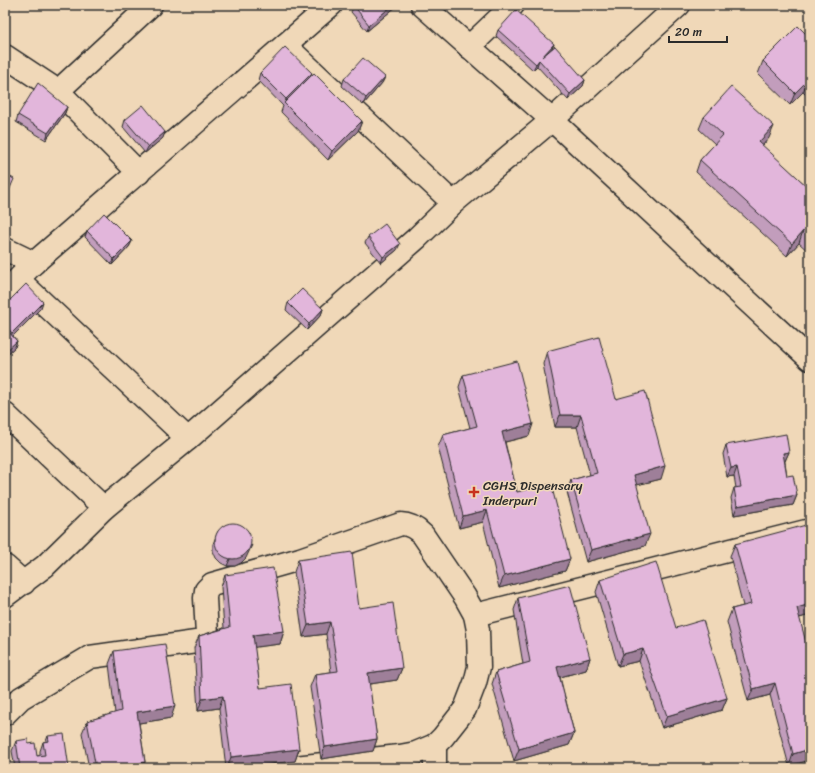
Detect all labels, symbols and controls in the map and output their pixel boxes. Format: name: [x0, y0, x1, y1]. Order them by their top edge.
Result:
scale bar: [669, 18, 727, 44]
text: 20 m: [675, 21, 702, 43]
place label: CGHS Dispensary Inderpuri: [482, 474, 583, 512]
marker: CGHS Dispensary Inderpuri: [468, 486, 480, 498]

